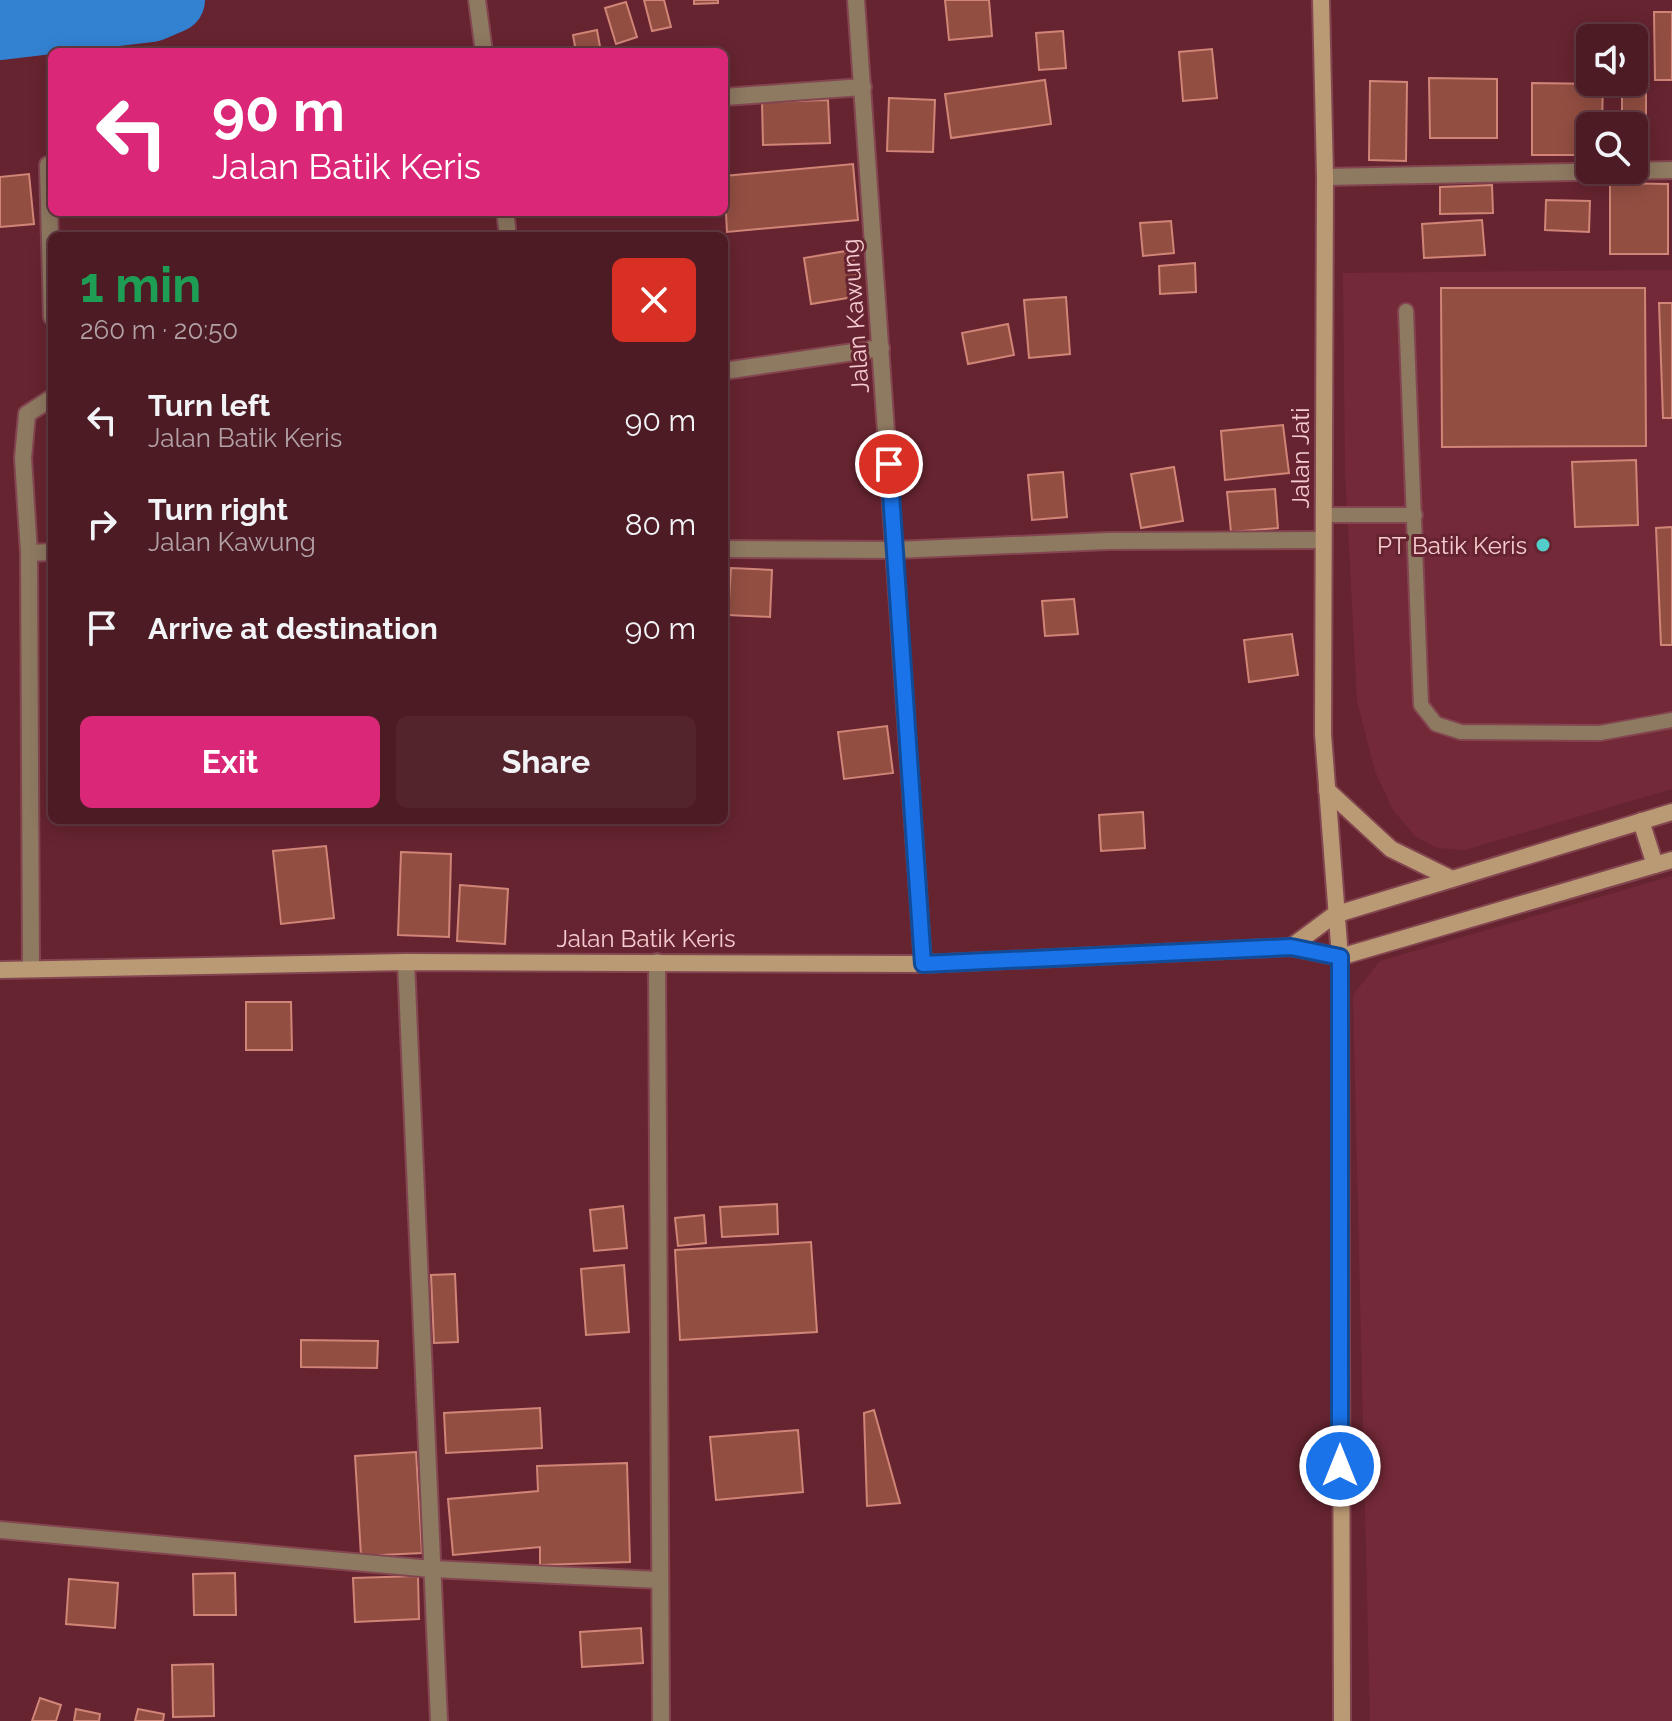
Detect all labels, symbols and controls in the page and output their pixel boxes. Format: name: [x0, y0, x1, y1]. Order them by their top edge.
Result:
map controls: [1576, 24, 1648, 184]
button: sound: [1576, 24, 1648, 96]
text: 90 m: [212, 78, 345, 144]
icon: left: [80, 80, 184, 184]
button: search: [1576, 112, 1648, 184]
text: Jalan Batik Keris: [212, 145, 481, 187]
street label: Jalan Kawung: [835, 238, 875, 394]
text: 1 min: [80, 257, 201, 313]
button: close: [612, 258, 696, 342]
text: 260 m · 20:50: [80, 315, 238, 345]
text: Turn left: [148, 388, 270, 423]
icon: left: [80, 398, 124, 442]
text: 90 m: [625, 403, 696, 438]
street label: Jalan Jati: [1286, 407, 1315, 509]
text: Jalan Batik Keris: [148, 423, 342, 453]
pin: [855, 430, 923, 498]
icon: arrive: [867, 442, 911, 486]
text: Turn right: [148, 492, 288, 527]
icon: right: [80, 502, 124, 546]
text: 80 m: [625, 507, 696, 542]
text: Jalan Kawung: [148, 527, 316, 557]
place label: PT Batik Keris: [1377, 531, 1527, 560]
marker: PT Batik Keris: [1534, 536, 1552, 554]
icon: arrive: [80, 606, 124, 650]
text: Arrive at destination: [148, 611, 438, 646]
text: 90 m: [625, 611, 696, 646]
button: Exit: [80, 716, 380, 808]
button: Share: [396, 716, 696, 808]
street label: Jalan Batik Keris: [556, 924, 736, 953]
position arrow: [1298, 1424, 1382, 1508]

